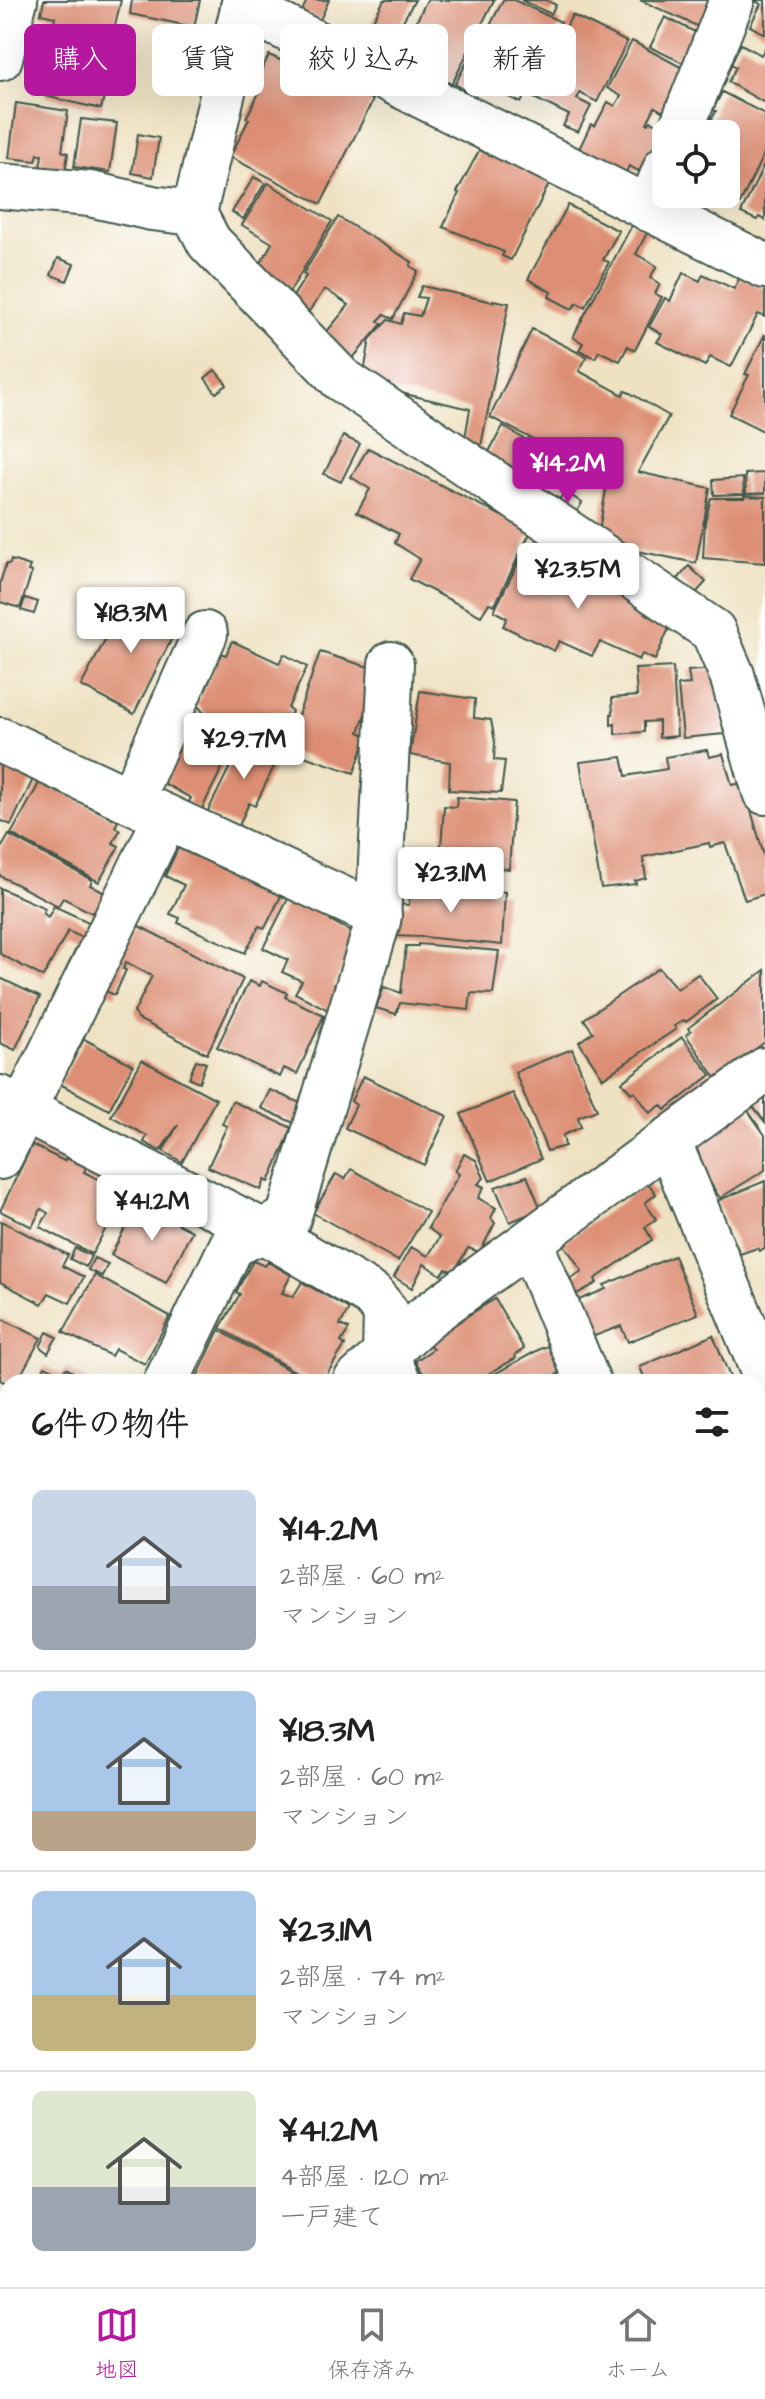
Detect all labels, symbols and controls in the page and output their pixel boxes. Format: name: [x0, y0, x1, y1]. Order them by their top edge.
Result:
chip: 購入: [24, 24, 136, 96]
chip: 賃貸: [152, 24, 264, 96]
chip: 絞り込み: [280, 24, 448, 96]
chip: 新着: [464, 24, 576, 96]
map controls: [652, 120, 740, 208]
button: locate: [652, 120, 740, 208]
pin: ¥14.2M: [503, 437, 633, 505]
text: ¥14.2M: [531, 445, 605, 481]
pin: ¥23.5M: [513, 543, 643, 611]
text: ¥23.5M: [535, 551, 621, 587]
pin: ¥18.3M: [66, 587, 196, 655]
text: ¥18.3M: [95, 595, 167, 631]
pin: ¥29.7M: [179, 713, 309, 781]
text: ¥29.7M: [202, 721, 286, 757]
pin: ¥23.1M: [386, 847, 516, 915]
text: ¥23.1M: [416, 855, 486, 891]
pin: ¥41.2M: [87, 1175, 217, 1243]
text: ¥41.2M: [115, 1183, 189, 1219]
icon: filters: [690, 1400, 734, 1444]
text: 6件の物件: [32, 1401, 189, 1449]
text: ¥14.2M: [280, 1506, 378, 1554]
icon: home: [96, 1522, 192, 1618]
text: 2部屋 · 60 m²: [280, 1558, 444, 1594]
text: マンション: [280, 1598, 409, 1634]
text: ¥18.3M: [280, 1707, 375, 1755]
icon: home: [96, 1723, 192, 1819]
text: 2部屋 · 60 m²: [280, 1759, 444, 1795]
text: マンション: [280, 1799, 409, 1835]
text: ¥23.1M: [280, 1907, 372, 1955]
icon: home: [96, 1923, 192, 2019]
text: 2部屋 · 74 m²: [280, 1959, 445, 1995]
text: マンション: [280, 1999, 409, 2035]
text: ¥41.2M: [280, 2107, 378, 2155]
icon: home: [96, 2123, 192, 2219]
text: 4部屋 · 120 m²: [280, 2159, 449, 2195]
text: 一戸建て: [280, 2199, 384, 2235]
tab: 地図: [95, 2303, 139, 2386]
tab: 保存済み: [328, 2303, 416, 2386]
tab: ホーム: [605, 2303, 670, 2386]

